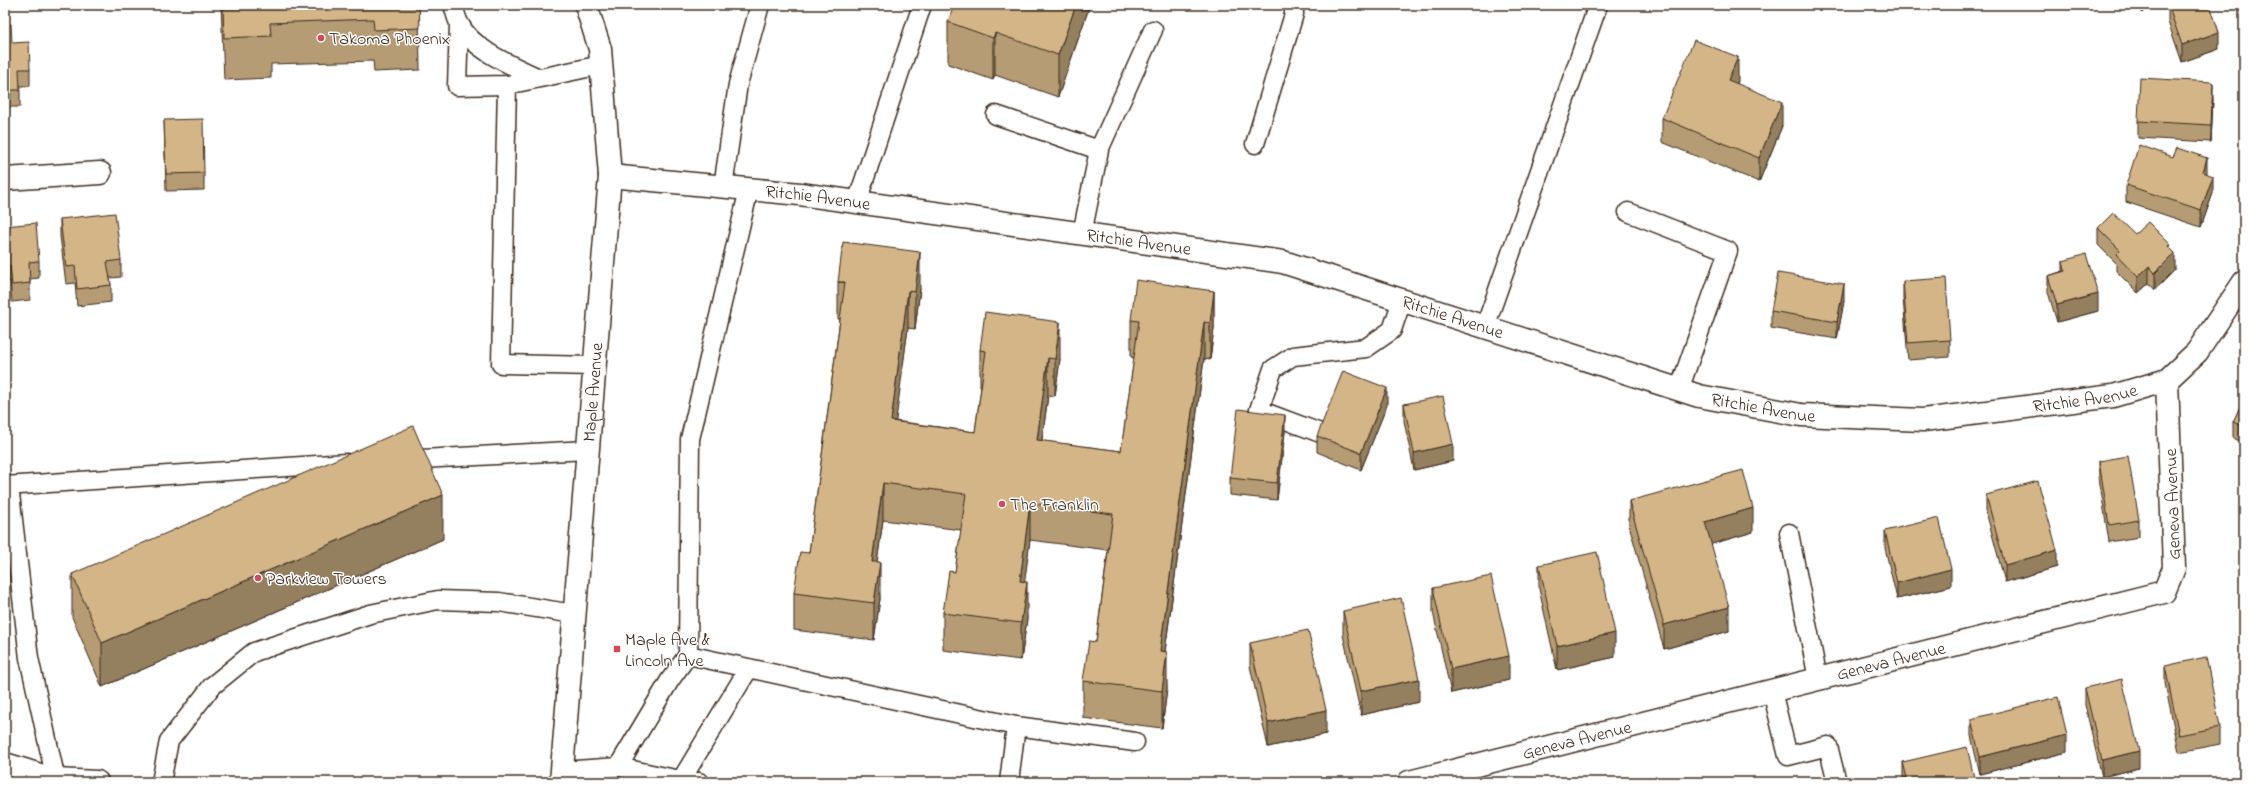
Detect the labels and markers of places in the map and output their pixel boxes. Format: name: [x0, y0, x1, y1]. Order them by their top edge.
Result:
place label: Takoma Phoenix: [329, 27, 450, 53]
marker: Takoma Phoenix: [316, 33, 326, 43]
place label: The Franklin: [1010, 493, 1099, 519]
marker: The Franklin: [997, 499, 1007, 509]
place label: Parkview Towers: [266, 567, 387, 593]
marker: Parkview Towers: [253, 573, 263, 583]
place label: Maple Ave & Lincoln Ave: [625, 628, 710, 675]
marker: Maple Ave & Lincoln Ave: [612, 644, 622, 654]

